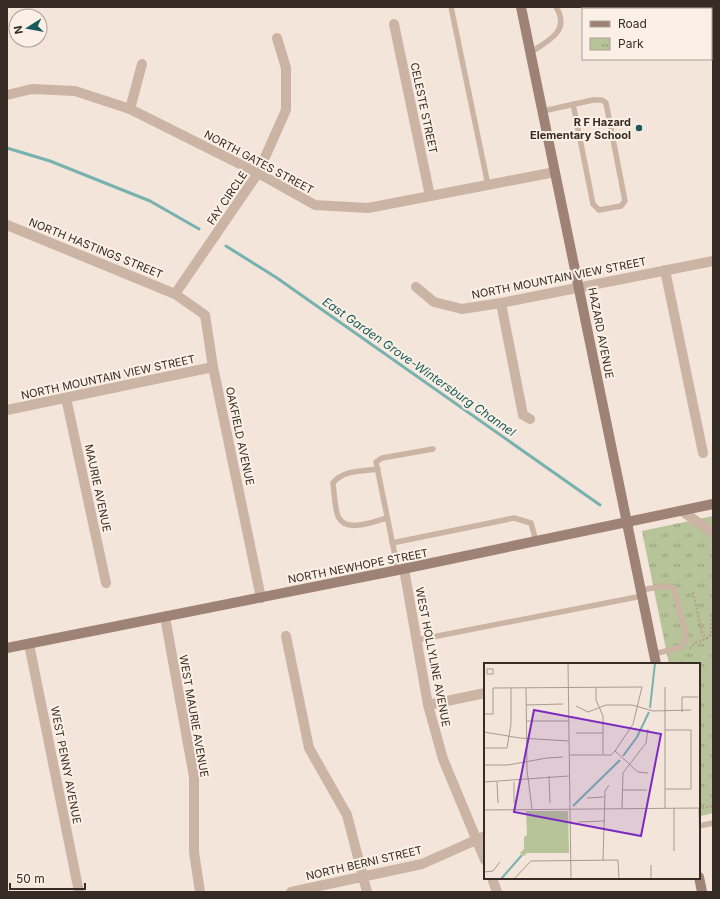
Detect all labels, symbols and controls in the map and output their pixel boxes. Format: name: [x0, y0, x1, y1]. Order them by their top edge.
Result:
north arrow: [8, 8, 48, 48]
legend: [582, 8, 712, 60]
text: Road: [618, 16, 647, 31]
text: N: [11, 24, 26, 35]
text: Park: [618, 36, 644, 51]
street label: CELESTE STREET: [407, 61, 441, 155]
place label: R F Hazard Elementary School: [530, 115, 631, 142]
marker: R F Hazard Elementary School: [634, 123, 644, 133]
street label: NORTH GATES STREET: [202, 127, 316, 197]
street label: FAY CIRCLE: [204, 168, 250, 228]
street label: NORTH HASTINGS STREET: [27, 215, 165, 281]
street label: NORTH MOUNTAIN VIEW STREET: [470, 254, 648, 302]
street label: HAZARD AVENUE: [585, 286, 617, 380]
water label: East Garden Grove-Wintersburg Channel: [320, 294, 519, 439]
street label: NORTH MOUNTAIN VIEW STREET: [20, 352, 196, 402]
street label: OAKFIELD AVENUE: [223, 385, 257, 487]
street label: MAURIE AVENUE: [82, 443, 114, 533]
street label: NORTH NEWHOPE STREET: [287, 546, 429, 586]
street label: WEST HOLLYLINE AVENUE: [413, 586, 453, 728]
street label: WEST MAURIE AVENUE: [176, 654, 212, 778]
inset map: [484, 663, 700, 879]
street label: WEST PENNY AVENUE: [48, 705, 84, 825]
street label: NORTH BERNI STREET: [304, 843, 424, 883]
scale bar: [10, 865, 85, 891]
text: 50 m: [16, 871, 45, 886]

